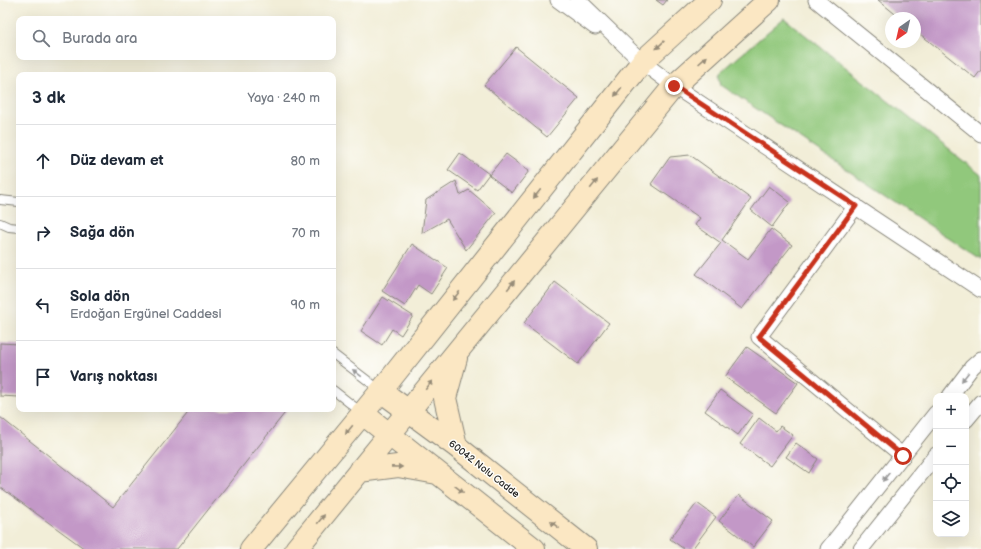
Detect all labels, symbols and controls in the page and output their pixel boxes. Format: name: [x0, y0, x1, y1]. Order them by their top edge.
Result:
north arrow: [885, 12, 921, 48]
search box: [16, 16, 336, 60]
icon: search: [30, 27, 52, 49]
text: Burada ara: [62, 29, 137, 48]
one-way arrow: [655, 41, 665, 50]
one-way arrow: [698, 55, 708, 64]
route end: [665, 77, 683, 95]
one-way arrow: [614, 87, 622, 98]
text: 3 dk: [32, 88, 65, 108]
text: Yaya · 240 m: [247, 90, 320, 106]
icon: ahead: [32, 150, 54, 172]
text: Düz devam et: [70, 151, 164, 170]
text: 80 m: [291, 153, 320, 169]
one-way arrow: [589, 179, 598, 189]
one-way arrow: [533, 189, 542, 200]
icon: right: [32, 222, 54, 244]
text: Sağa dön: [70, 223, 135, 242]
text: 70 m: [292, 225, 320, 241]
one-way arrow: [507, 279, 516, 290]
text: Sola dön: [70, 287, 130, 306]
one-way arrow: [452, 290, 461, 301]
icon: left: [32, 294, 54, 316]
text: 90 m: [291, 297, 320, 313]
text: Erdoğan Ergünel Caddesi: [70, 306, 222, 322]
icon: arrive: [32, 366, 54, 388]
text: Varış noktası: [70, 367, 157, 386]
one-way arrow: [351, 368, 362, 377]
one-way arrow: [960, 371, 969, 382]
one-way arrow: [425, 380, 433, 391]
map controls: [933, 393, 969, 537]
button: +: [933, 393, 969, 429]
one-way arrow: [344, 425, 353, 435]
button: −: [933, 429, 969, 465]
street label: 60042 Nolu Cadde: [446, 438, 522, 500]
route start: [894, 447, 912, 465]
one-way arrow: [391, 464, 404, 470]
button: locate: [933, 465, 969, 501]
one-way arrow: [881, 471, 890, 482]
one-way arrow: [453, 485, 464, 494]
button: layers: [933, 501, 969, 537]
one-way arrow: [316, 513, 325, 524]
one-way arrow: [550, 520, 561, 529]

